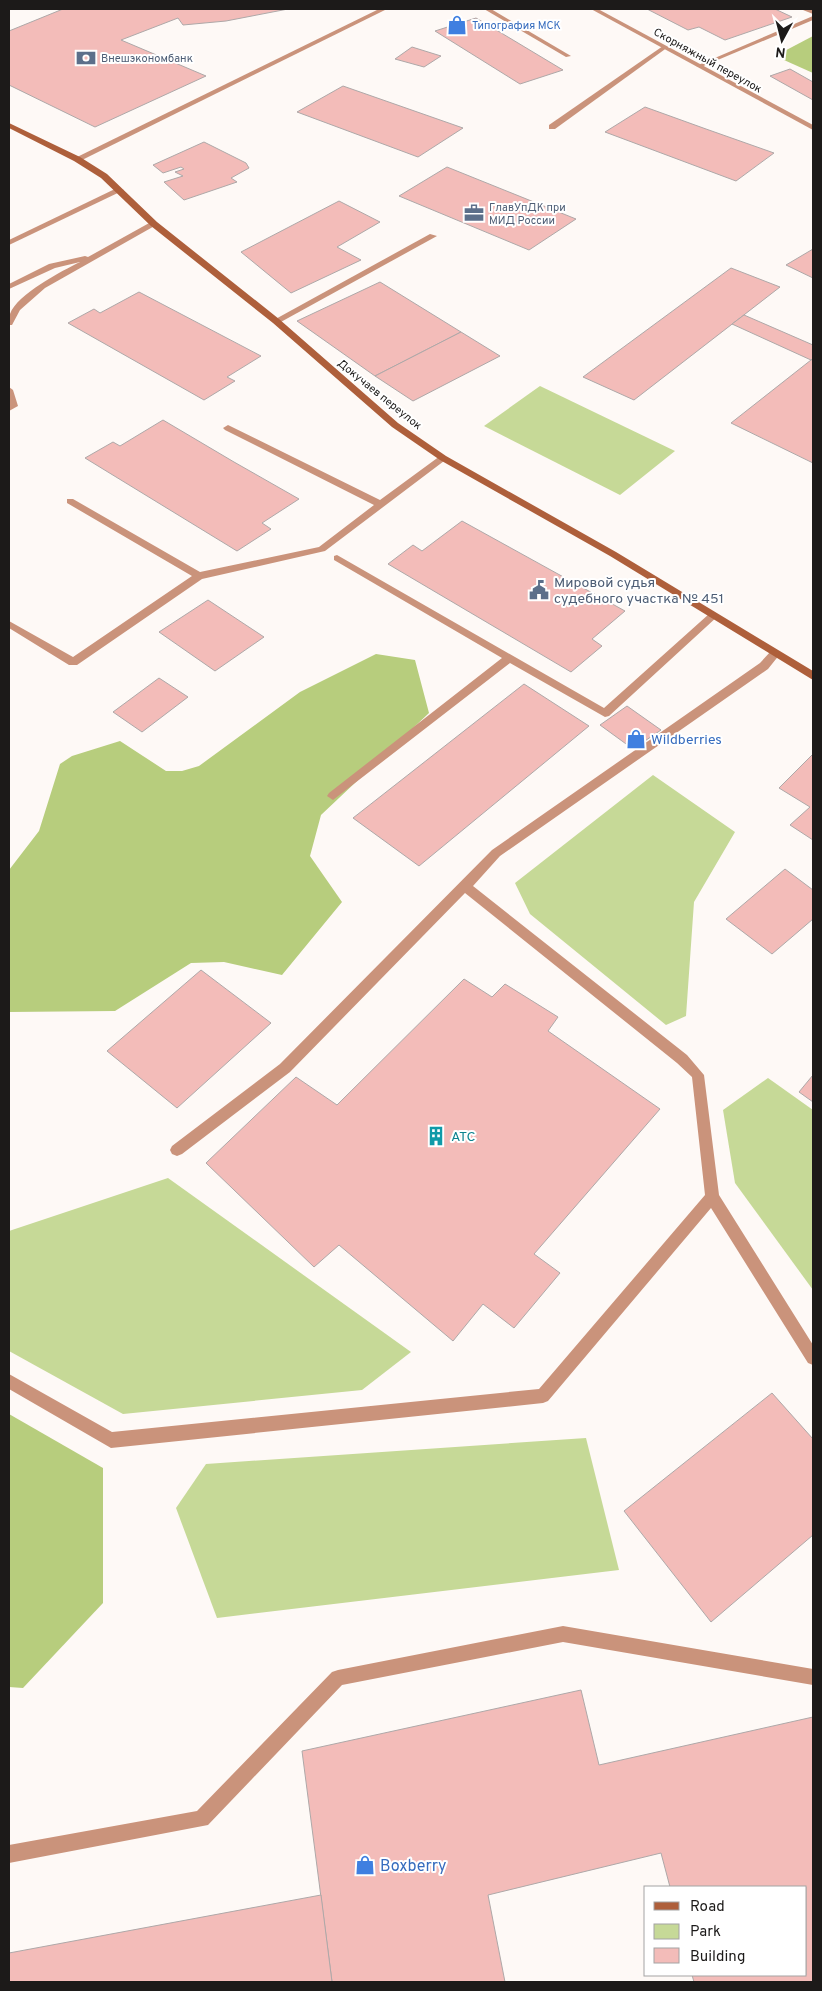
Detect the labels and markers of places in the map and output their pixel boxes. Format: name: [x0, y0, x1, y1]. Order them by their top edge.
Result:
shop icon: Типография МСК: [446, 14, 468, 36]
place label: Типография МСК: [472, 19, 561, 33]
bank icon: Внешэкономбанк: [75, 47, 97, 69]
place label: Внешэкономбанк: [101, 52, 193, 66]
place label: ГлавУпДК при МИД России: [489, 201, 566, 228]
office icon: ГлавУпДК при МИД России: [463, 202, 485, 224]
place label: Мировой судья судебного участка № 451: [554, 575, 724, 608]
public building icon: Мировой судья судебного участка № 451: [528, 579, 550, 601]
shop icon: Wildberries: [625, 728, 647, 750]
place label: Wildberries: [651, 732, 722, 749]
building icon: АТС: [425, 1125, 447, 1147]
place label: АТС: [451, 1129, 476, 1146]
shop icon: Boxberry: [354, 1854, 376, 1876]
place label: Boxberry: [380, 1857, 447, 1877]

